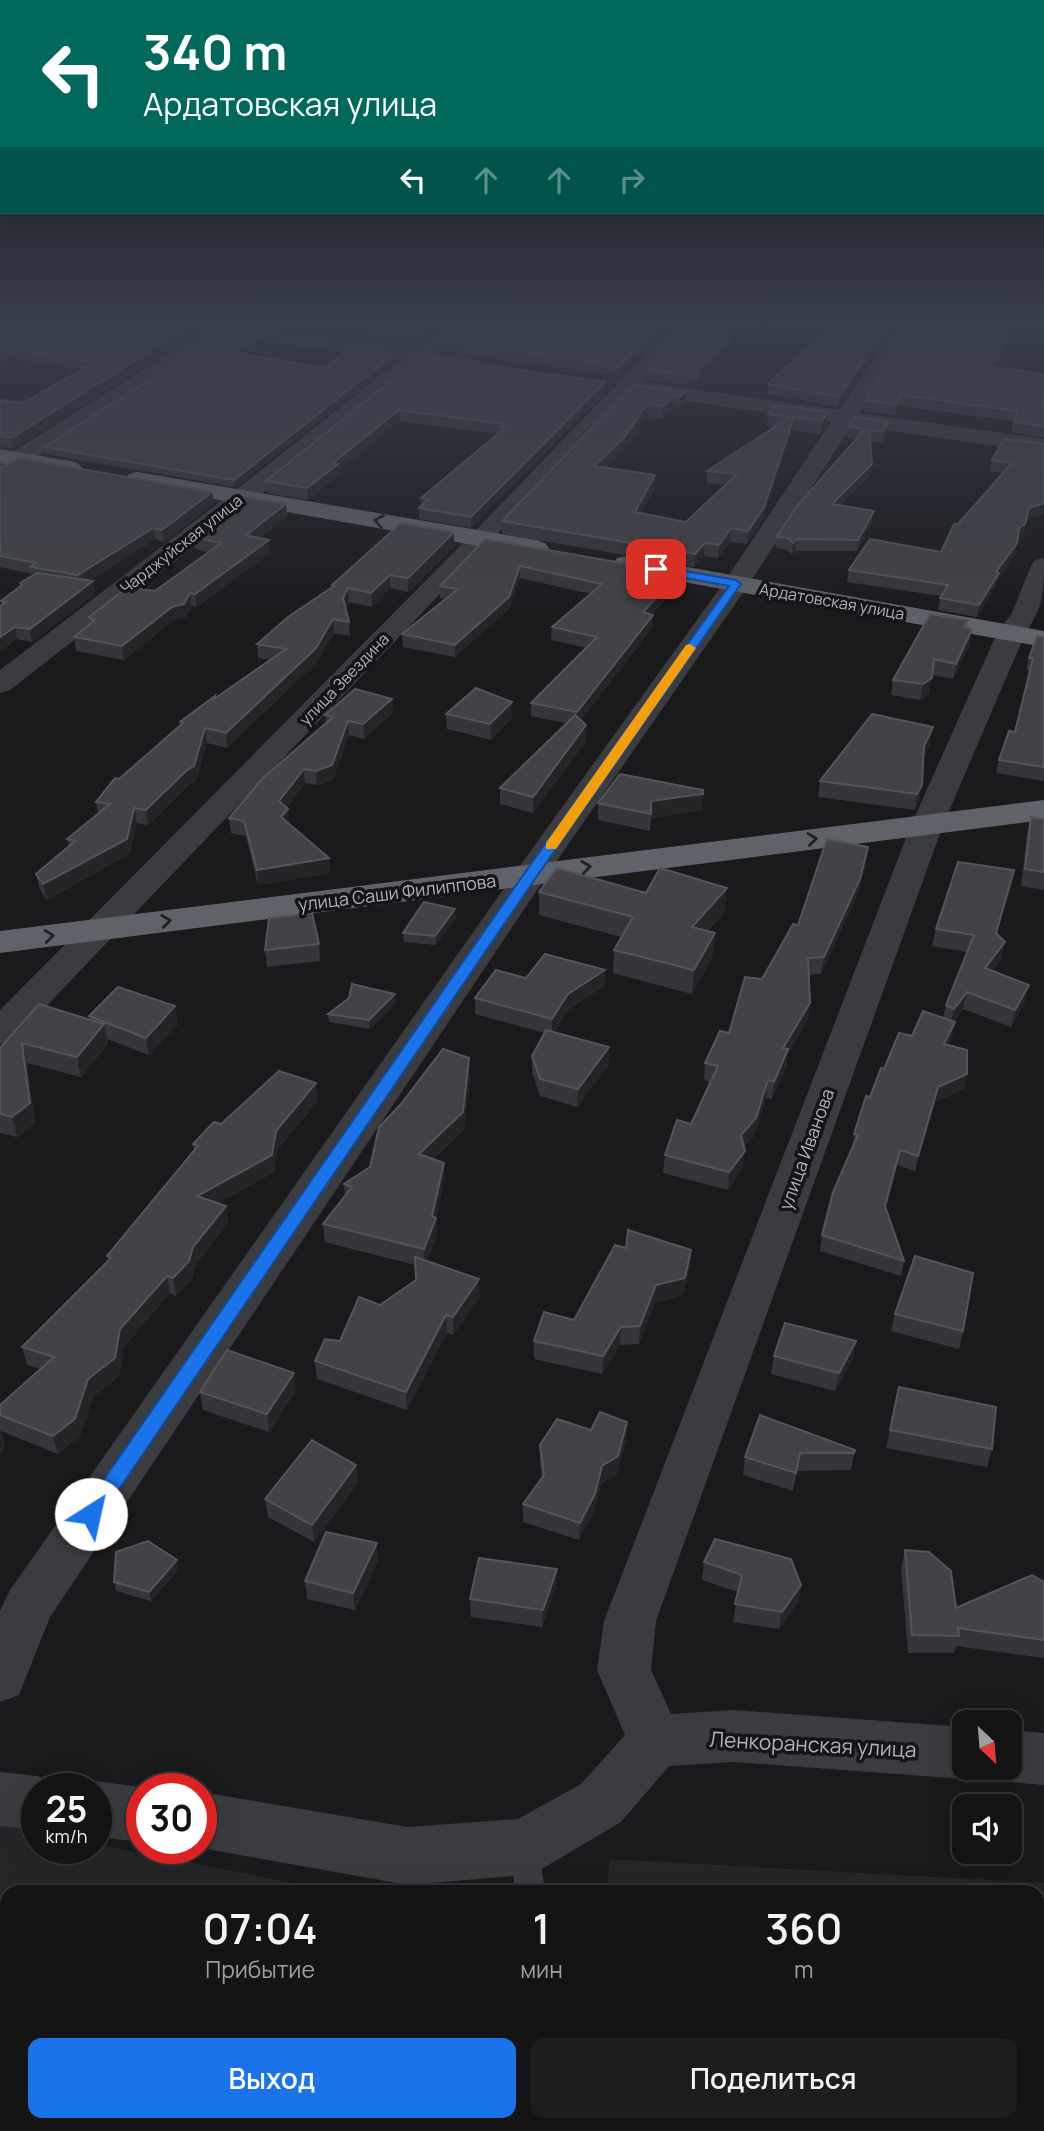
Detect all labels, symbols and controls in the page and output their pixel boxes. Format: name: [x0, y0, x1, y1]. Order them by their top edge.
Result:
text: 340 m: [143, 18, 287, 85]
icon: left: [28, 28, 119, 119]
text: Ардатовская улица: [143, 82, 437, 126]
icon: left: [394, 161, 432, 199]
icon: ahead: [467, 161, 505, 199]
icon: ahead: [540, 161, 578, 199]
icon: right: [613, 161, 651, 199]
street label: Чарджуйская улица: [115, 489, 247, 599]
one-way arrow: [373, 514, 385, 529]
pin: [626, 539, 686, 599]
icon: arrive: [637, 550, 675, 588]
street label: Ардатовская улица: [758, 577, 906, 625]
street label: улица Звездина: [294, 628, 394, 730]
one-way arrow: [806, 832, 818, 847]
one-way arrow: [581, 860, 592, 875]
street label: улица Саши Филиппова: [297, 868, 497, 916]
one-way arrow: [161, 914, 172, 929]
one-way arrow: [44, 929, 55, 944]
street label: улица Иванова: [773, 1085, 839, 1213]
position arrow: [54, 1477, 128, 1551]
north arrow: [952, 1710, 1022, 1780]
map controls: [952, 1710, 1022, 1864]
street label: Ленкоранская улица: [709, 1725, 917, 1763]
speed limit sign: 30: [126, 1773, 217, 1864]
text: 25: [46, 1785, 87, 1833]
button: sound: [952, 1794, 1022, 1864]
text: km/h: [46, 1824, 87, 1848]
text: 07:04: [203, 1899, 318, 1957]
text: 1: [533, 1899, 550, 1957]
text: 360: [765, 1899, 842, 1957]
text: Прибытие: [205, 1953, 315, 1985]
text: мин: [520, 1953, 563, 1985]
text: m: [794, 1953, 814, 1985]
button: Выход: [28, 2038, 516, 2118]
button: Поделиться: [530, 2038, 1017, 2118]

